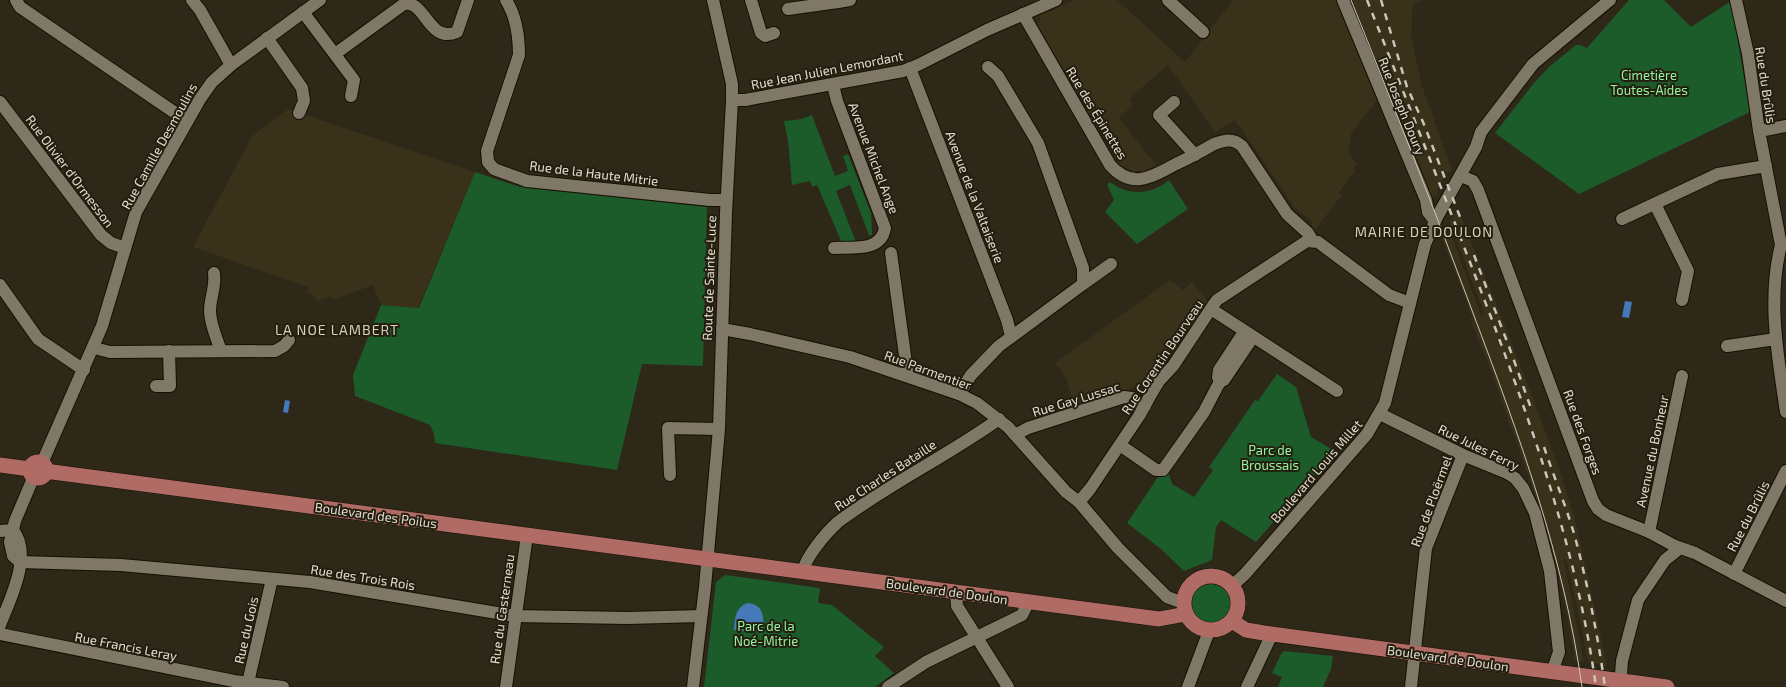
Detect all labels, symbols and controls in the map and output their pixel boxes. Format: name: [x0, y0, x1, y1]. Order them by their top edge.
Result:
street label: Rue du Brûlis: [1752, 45, 1780, 125]
street label: Rue Jean Julien Lemordant: [750, 47, 905, 93]
street label: Rue Joseph Doury: [1375, 55, 1429, 157]
street label: Rue des Épinettes: [1063, 63, 1132, 162]
park label: Cimetière Toutes-Aides: [1610, 67, 1688, 98]
street label: Rue Camille Desmoulins: [118, 80, 200, 212]
street label: Avenue Michel Ange: [845, 100, 903, 216]
street label: Rue Olivier d'Ormesson: [23, 112, 117, 230]
street label: Avenue de la Valtaiserie: [942, 129, 1008, 265]
street label: Rue de la Haute Mitrie: [529, 157, 659, 189]
street label: Route de Sainte-Luce: [699, 215, 719, 341]
district label: MAIRIE DE DOULON: [1355, 223, 1493, 240]
street label: Rue Corentin Bourveau: [1118, 297, 1206, 417]
district label: LA NOE LAMBERT: [275, 321, 399, 338]
street label: Rue Parmentier: [882, 347, 974, 393]
street label: Rue Gay Lussac: [1030, 378, 1122, 420]
street label: Rue des Forges: [1560, 387, 1606, 477]
street label: Avenue du Bonheur: [1632, 393, 1672, 509]
street label: Boulevard Louis Millet: [1267, 416, 1365, 526]
street label: Rue Jules Ferry: [1436, 420, 1522, 474]
street label: Rue Charles Bataille: [831, 436, 939, 514]
park label: Parc de Broussais: [1241, 442, 1299, 473]
street label: Rue de Ploërmel: [1407, 453, 1455, 549]
street label: Rue du Brûlis: [1723, 478, 1773, 554]
street label: Boulevard des Poilus: [314, 499, 438, 531]
street label: Rue du Casterneau: [486, 553, 518, 665]
street label: Rue des Trois Rois: [310, 561, 416, 593]
street label: Boulevard de Doulon: [885, 575, 1009, 607]
street label: Rue du Gois: [231, 595, 261, 665]
park label: Parc de la Noé-Mitrie: [734, 618, 798, 649]
street label: Rue Francis Leray: [73, 628, 179, 664]
street label: Boulevard de Doulon: [1386, 642, 1510, 674]

